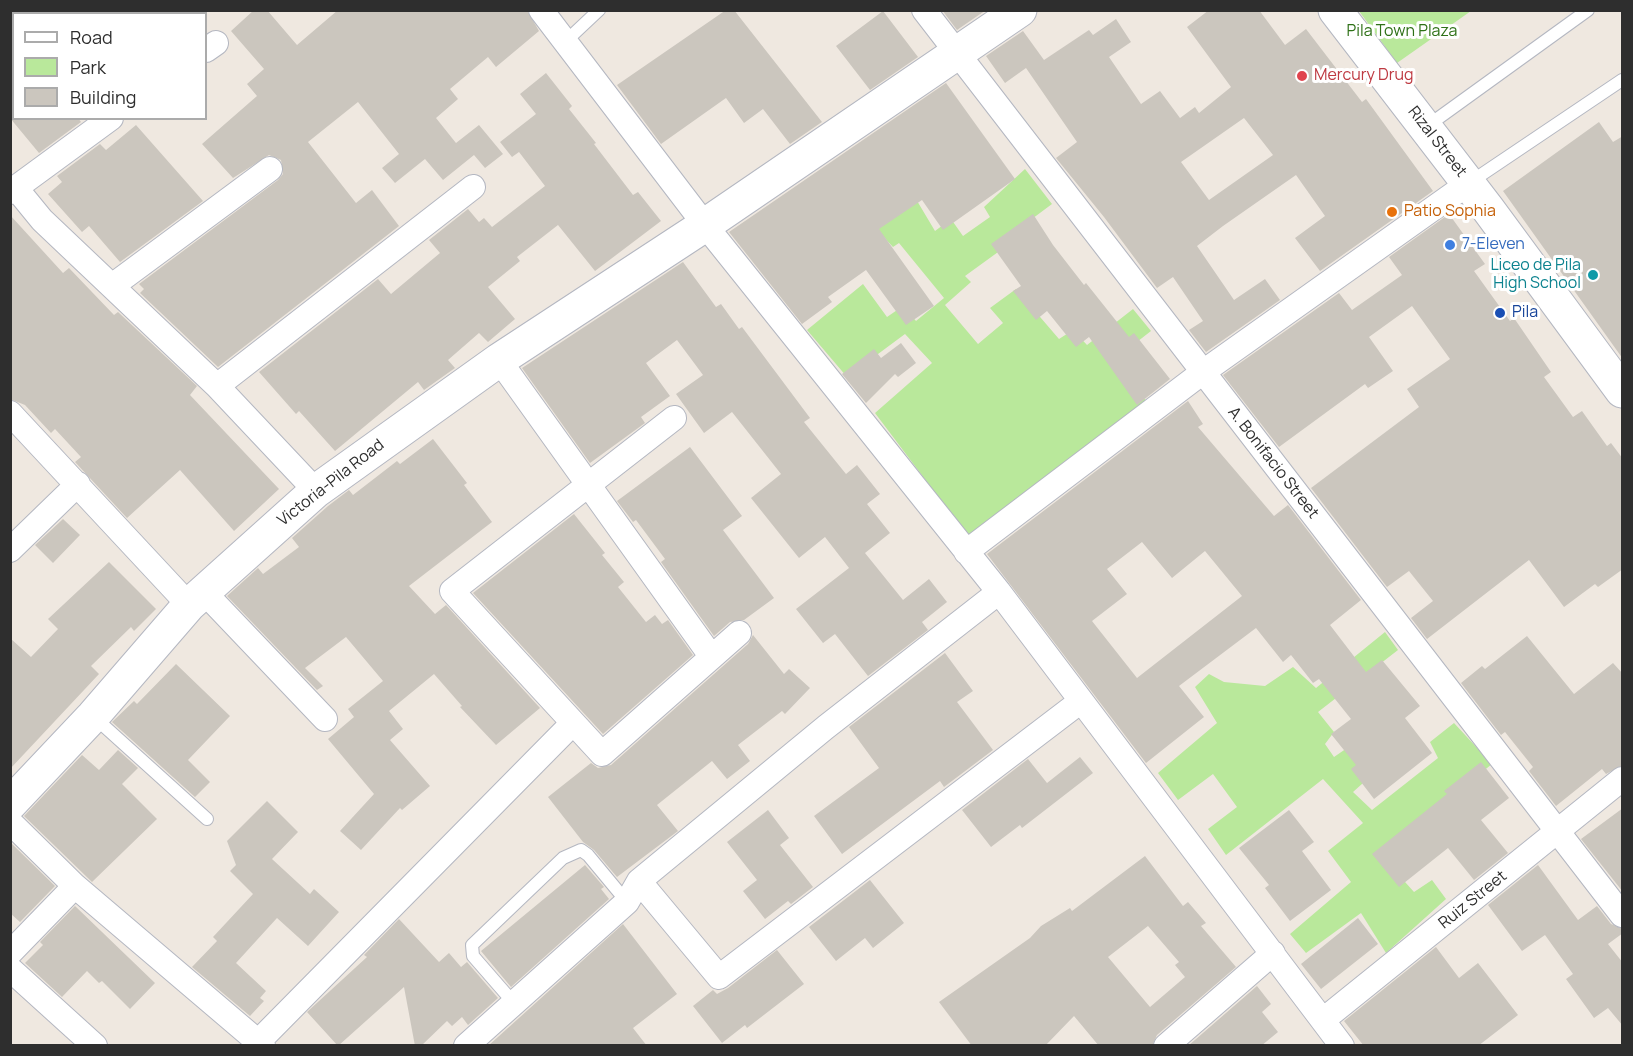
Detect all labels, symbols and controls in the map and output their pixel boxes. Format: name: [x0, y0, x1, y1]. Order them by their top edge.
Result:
legend: [12, 12, 207, 120]
park label: Pila Town Plaza: [1347, 22, 1457, 42]
text: Road: [70, 25, 113, 49]
text: Park: [70, 55, 106, 79]
place label: Mercury Drug: [1314, 66, 1414, 86]
marker: Mercury Drug: [1295, 69, 1309, 83]
text: Building: [70, 85, 136, 109]
street label: Rizal Street: [1403, 103, 1471, 181]
place label: Patio Sophia: [1404, 202, 1496, 222]
marker: Patio Sophia: [1385, 205, 1399, 219]
place label: 7-Eleven: [1462, 235, 1525, 255]
marker: 7-Eleven: [1443, 238, 1457, 252]
place label: Liceo de Pila High School: [1490, 256, 1581, 294]
marker: Liceo de Pila High School: [1586, 268, 1600, 282]
place label: Pila: [1512, 303, 1538, 323]
marker: Pila: [1493, 306, 1507, 320]
street label: A. Bonifacio Street: [1223, 403, 1323, 523]
street label: Victoria-Pila Road: [274, 435, 388, 531]
street label: Ruiz Street: [1435, 867, 1511, 933]

